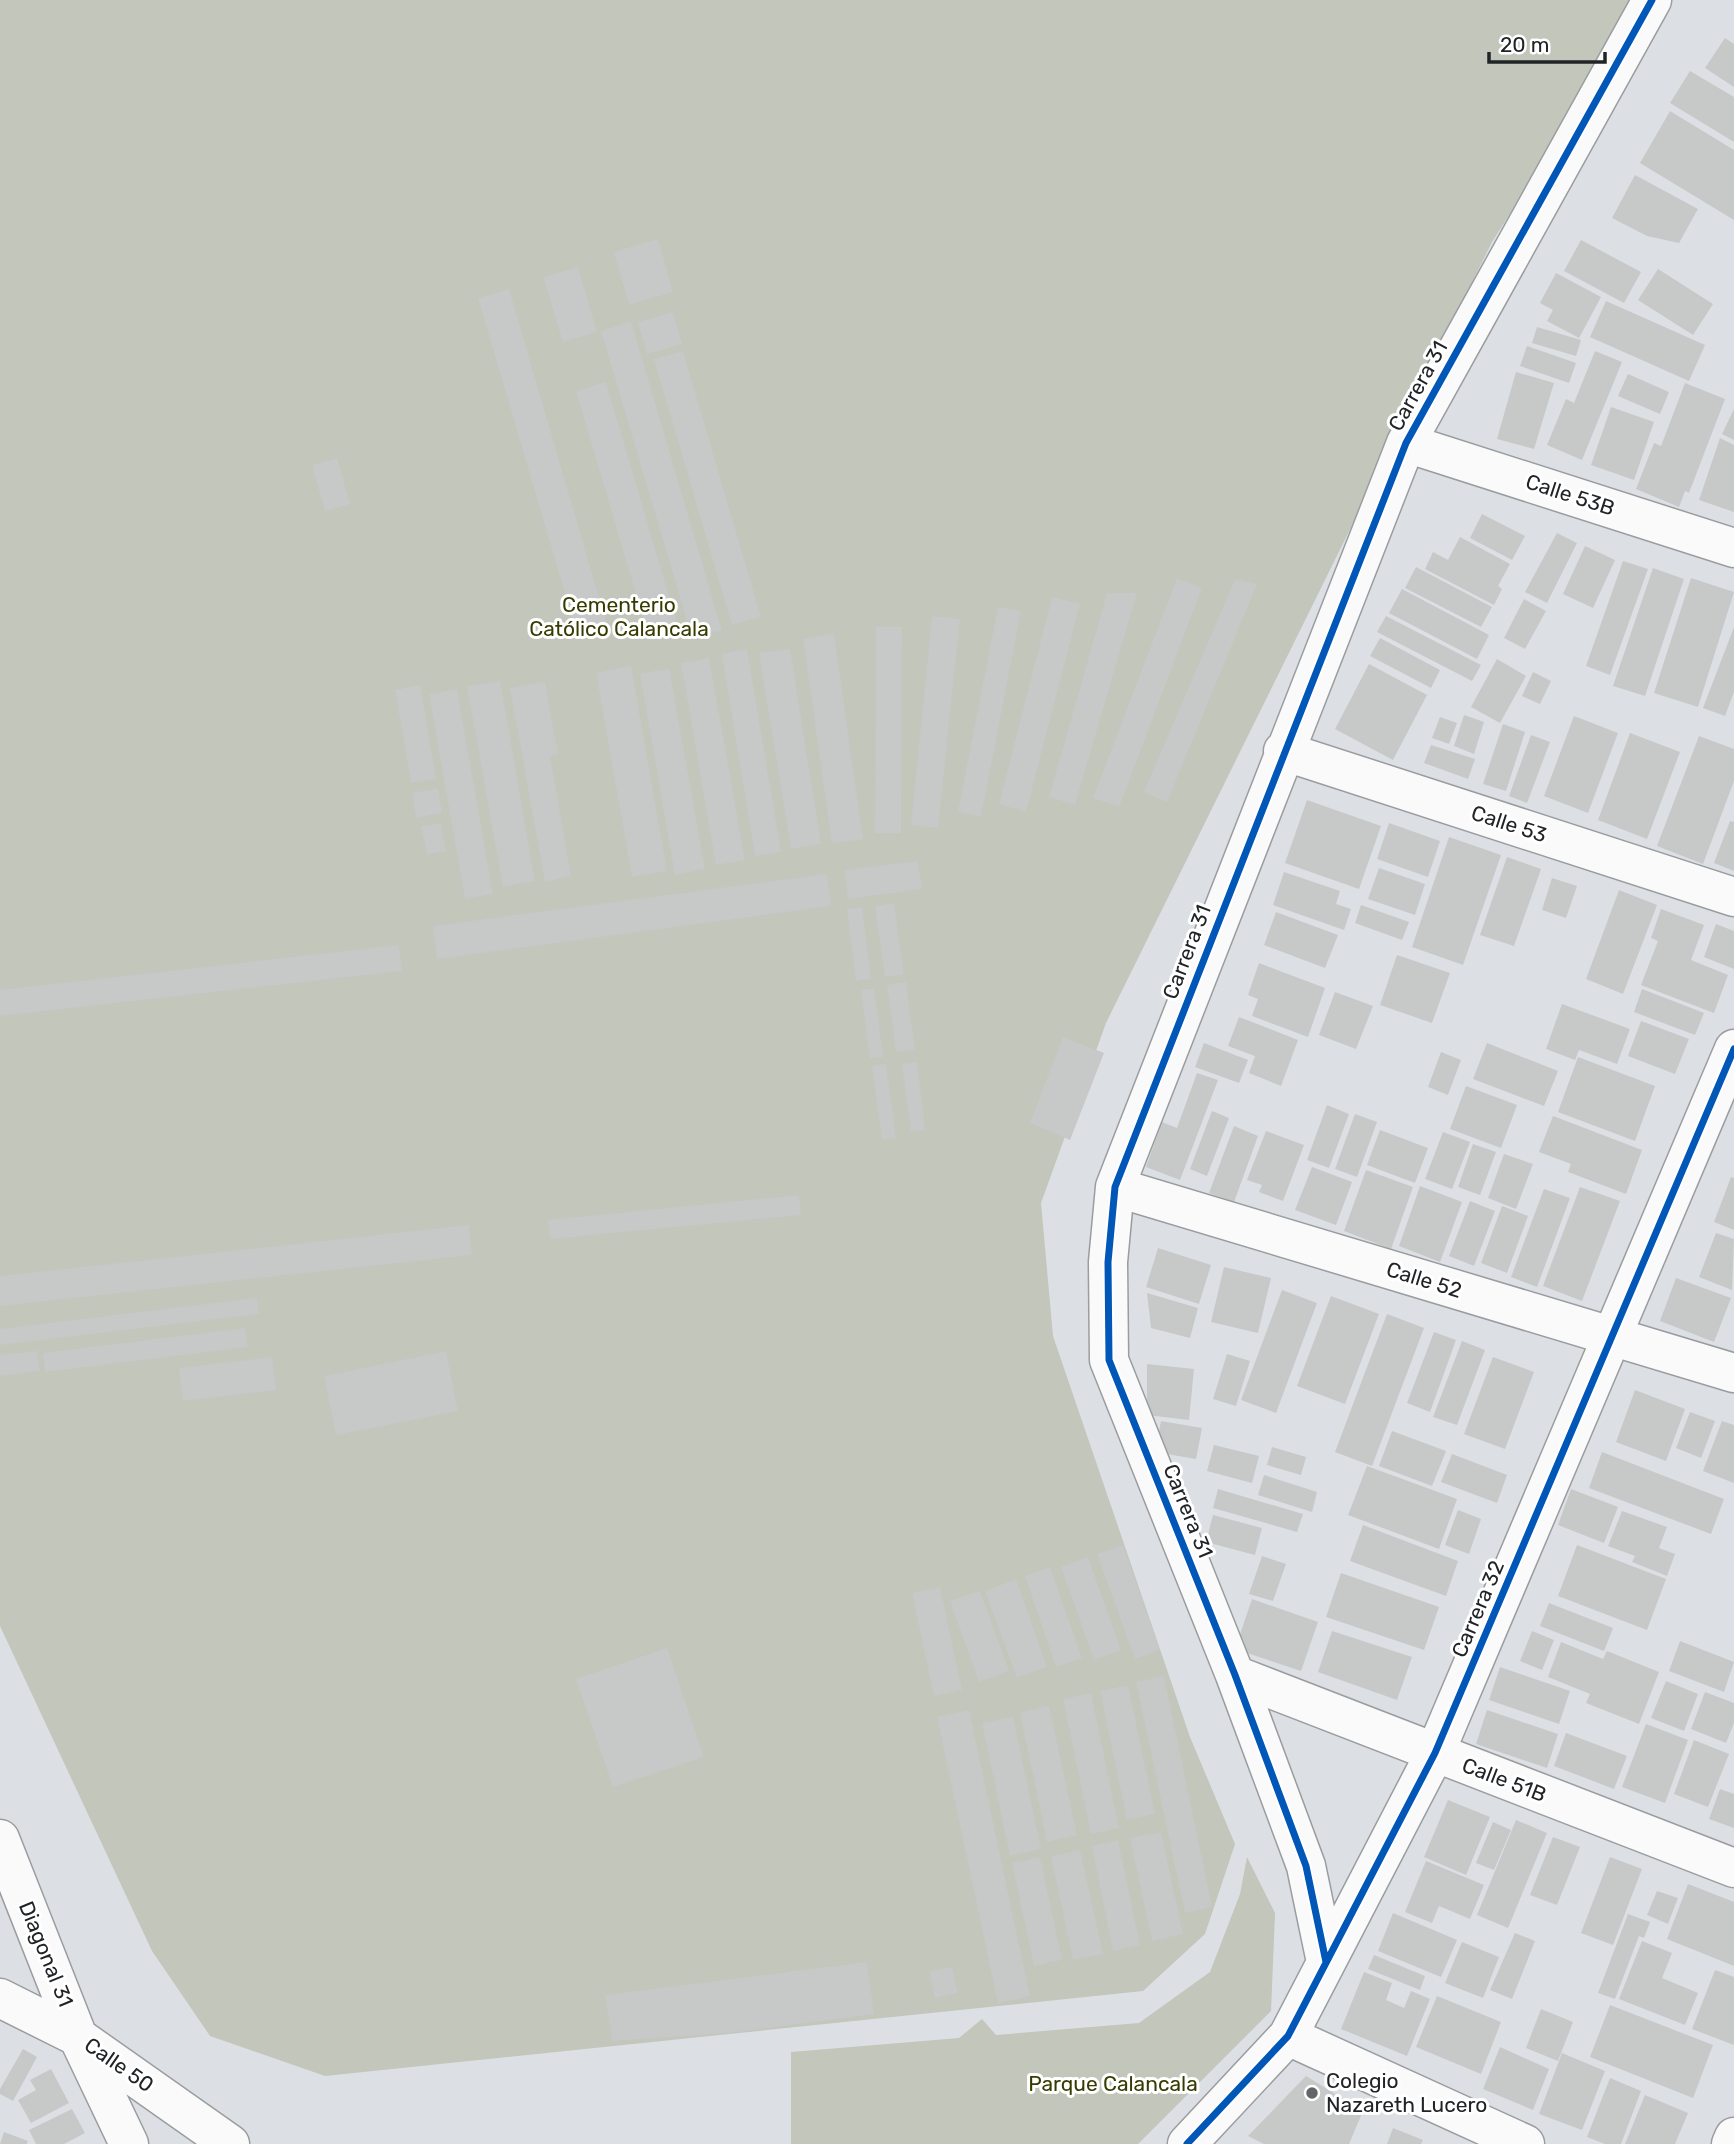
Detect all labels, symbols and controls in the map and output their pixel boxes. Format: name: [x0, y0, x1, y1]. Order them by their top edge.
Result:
scale bar: [1489, 21, 1604, 65]
text: 20 m: [1500, 32, 1549, 57]
street label: Carrera 31: [1383, 336, 1452, 435]
street label: Calle 53B: [1523, 468, 1618, 521]
park label: Cementerio Católico Calancala: [529, 592, 709, 641]
street label: Calle 53: [1468, 800, 1550, 847]
street label: Carrera 31: [1157, 901, 1216, 1002]
street label: Calle 52: [1383, 1256, 1465, 1303]
street label: Carrera 31: [1158, 1460, 1219, 1561]
street label: Carrera 32: [1446, 1557, 1509, 1661]
street label: Calle 51B: [1459, 1752, 1550, 1807]
street label: Diagonal 31: [14, 1897, 79, 2010]
street label: Calle 50: [80, 2032, 159, 2097]
place label: Colegio Nazareth Lucero: [1326, 2068, 1487, 2117]
park label: Parque Calancala: [1028, 2071, 1198, 2096]
marker: Colegio Nazareth Lucero: [1304, 2085, 1320, 2101]

